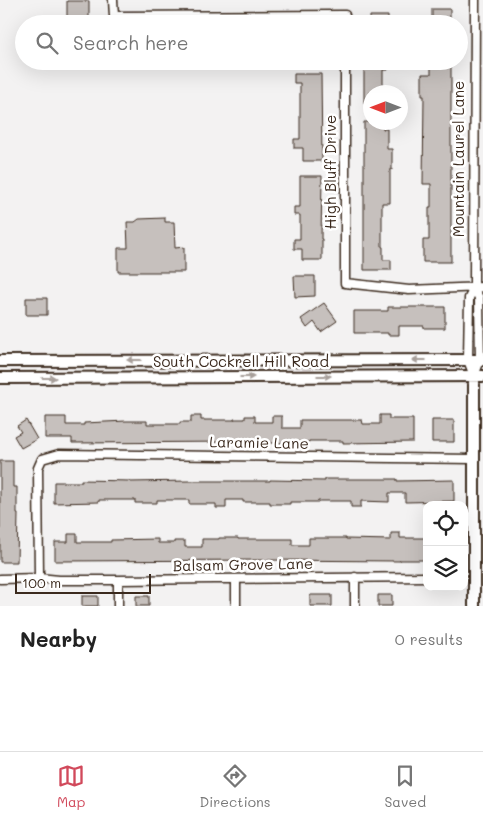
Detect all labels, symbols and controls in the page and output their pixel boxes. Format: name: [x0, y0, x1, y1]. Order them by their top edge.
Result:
search box: [15, 15, 468, 70]
icon: search: [33, 29, 61, 57]
text: Search here: [73, 30, 189, 55]
street label: Mountain Laurel Lane: [448, 81, 468, 237]
north arrow: [363, 85, 408, 130]
street label: High Bluff Drive: [320, 115, 340, 229]
street label: South Cockrell Hill Road: [153, 351, 329, 371]
one-way arrow: [126, 356, 142, 364]
one-way arrow: [411, 356, 427, 364]
one-way arrow: [316, 372, 332, 380]
one-way arrow: [240, 373, 256, 381]
one-way arrow: [41, 374, 57, 382]
street label: Laramie Lane: [209, 431, 309, 453]
map controls: [423, 501, 468, 591]
button: locate: [423, 501, 468, 546]
button: layers: [423, 546, 468, 591]
street label: Balsam Grove Lane: [173, 553, 313, 575]
scale bar: [15, 571, 151, 594]
text: 100 m: [22, 573, 61, 592]
text: Nearby: [20, 625, 97, 652]
text: 0 results: [395, 628, 463, 649]
tab: Map: [57, 762, 85, 811]
tab: Directions: [199, 762, 271, 811]
tab: Saved: [384, 762, 426, 811]

